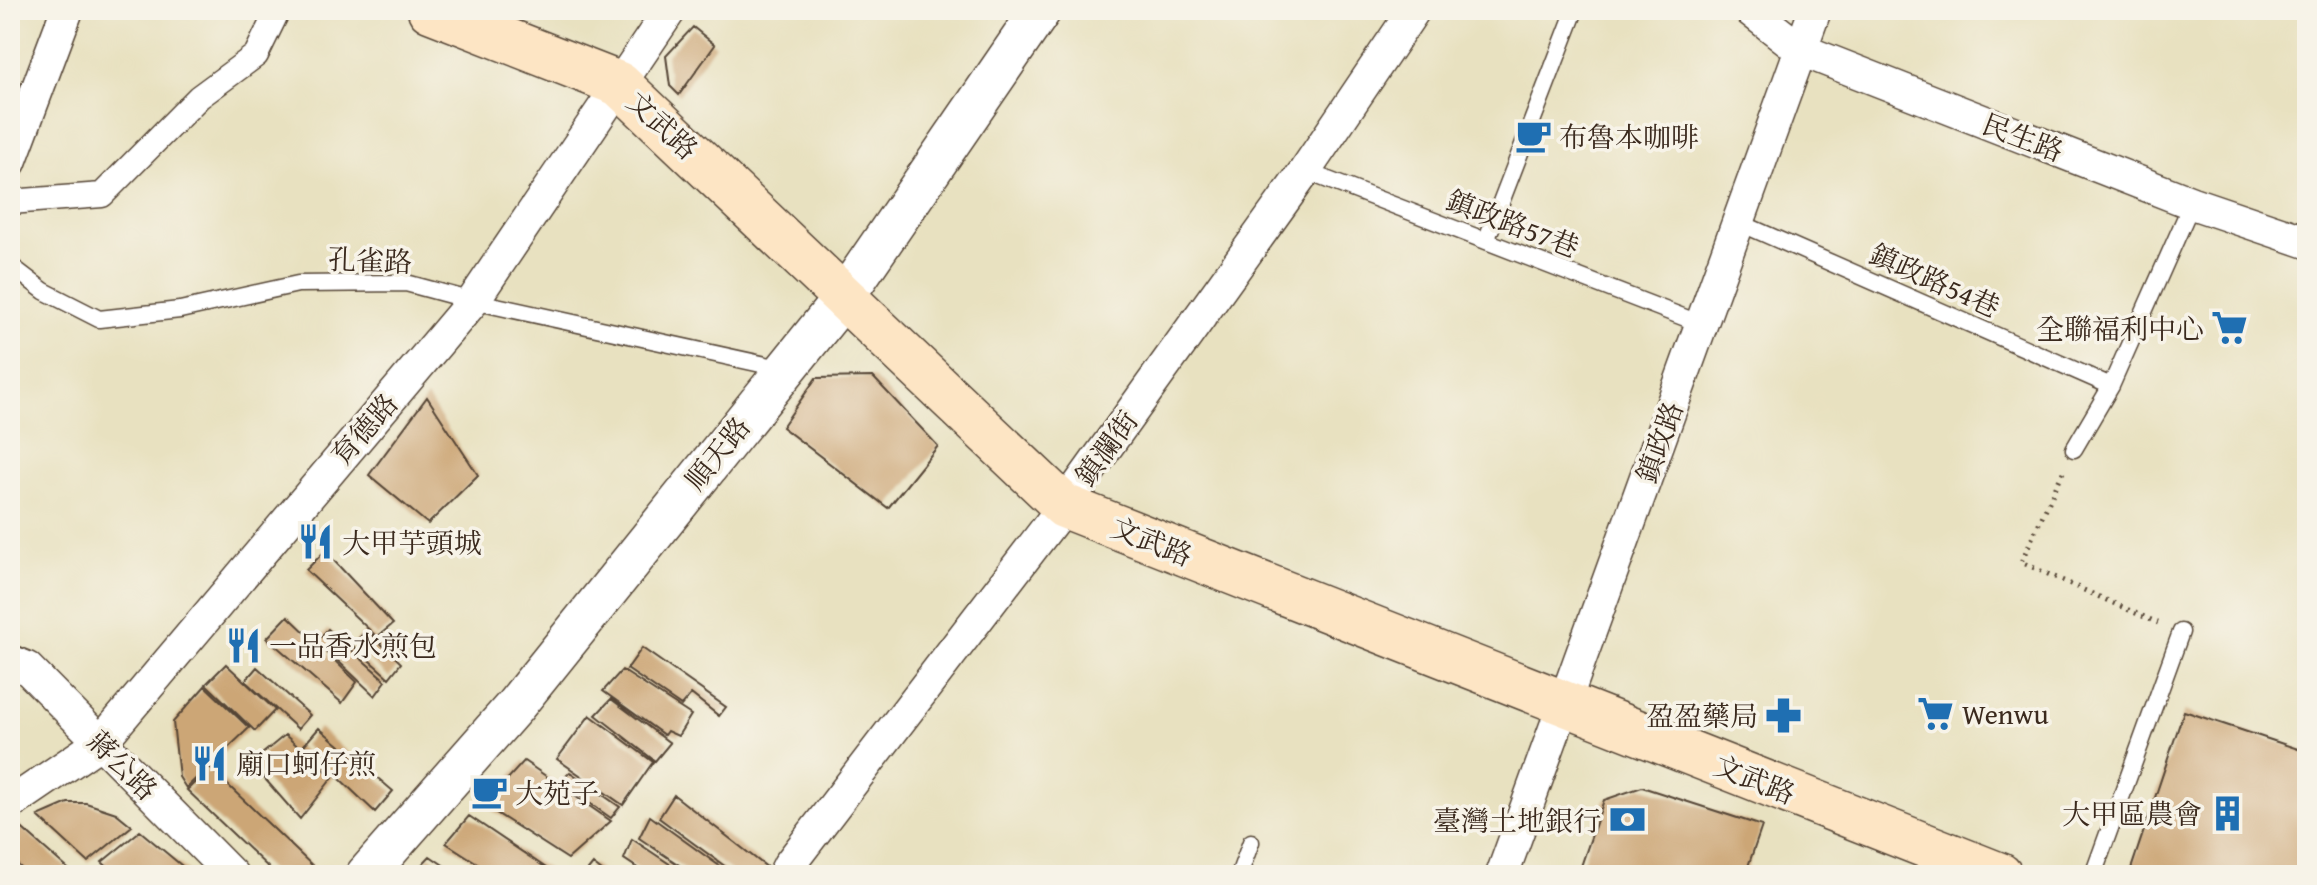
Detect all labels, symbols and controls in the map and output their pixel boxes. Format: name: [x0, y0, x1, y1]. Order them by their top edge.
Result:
street label: 文武路: [618, 81, 708, 169]
street label: 民生路: [1976, 103, 2070, 171]
place label: 布魯本咖啡: [1559, 116, 1699, 157]
cafe icon: 布魯本咖啡: [1514, 117, 1552, 155]
street label: 鎮政路57巷: [1441, 179, 1585, 267]
street label: 鎮政路54巷: [1863, 233, 2007, 327]
street label: 孔雀路: [327, 238, 413, 282]
place label: 全聯福利中心: [2036, 308, 2204, 349]
supermarket icon: 全聯福利中心: [2211, 309, 2249, 347]
street label: 育德路: [321, 384, 407, 474]
street label: 鎮政路: [1625, 396, 1693, 488]
street label: 鎮瀾街: [1065, 402, 1147, 494]
street label: 順天路: [675, 407, 759, 499]
street label: 文武路: [1105, 506, 1199, 576]
place label: 大甲芋頭城: [342, 522, 482, 563]
restaurant icon: 大甲芋頭城: [297, 523, 335, 561]
place label: 一品香水煎包: [269, 625, 437, 666]
restaurant icon: 一品香水煎包: [224, 626, 262, 664]
place label: Wenwu: [1962, 693, 2049, 734]
supermarket icon: Wenwu: [1917, 694, 1955, 732]
place label: 盈盈藥局: [1646, 695, 1758, 736]
pharmacy icon: 盈盈藥局: [1765, 696, 1803, 734]
street label: 蔣公路: [79, 721, 167, 809]
place label: 廟口蚵仔煎: [236, 743, 376, 784]
restaurant icon: 廟口蚵仔煎: [191, 744, 229, 782]
street label: 文武路: [1708, 744, 1802, 814]
place label: 大苑子: [515, 772, 599, 813]
cafe icon: 大苑子: [470, 773, 508, 811]
place label: 大甲區農會: [2062, 793, 2202, 834]
building icon: 大甲區農會: [2209, 794, 2247, 832]
place label: 臺灣土地銀行: [1433, 800, 1601, 841]
bank icon: 臺灣土地銀行: [1608, 801, 1646, 839]

